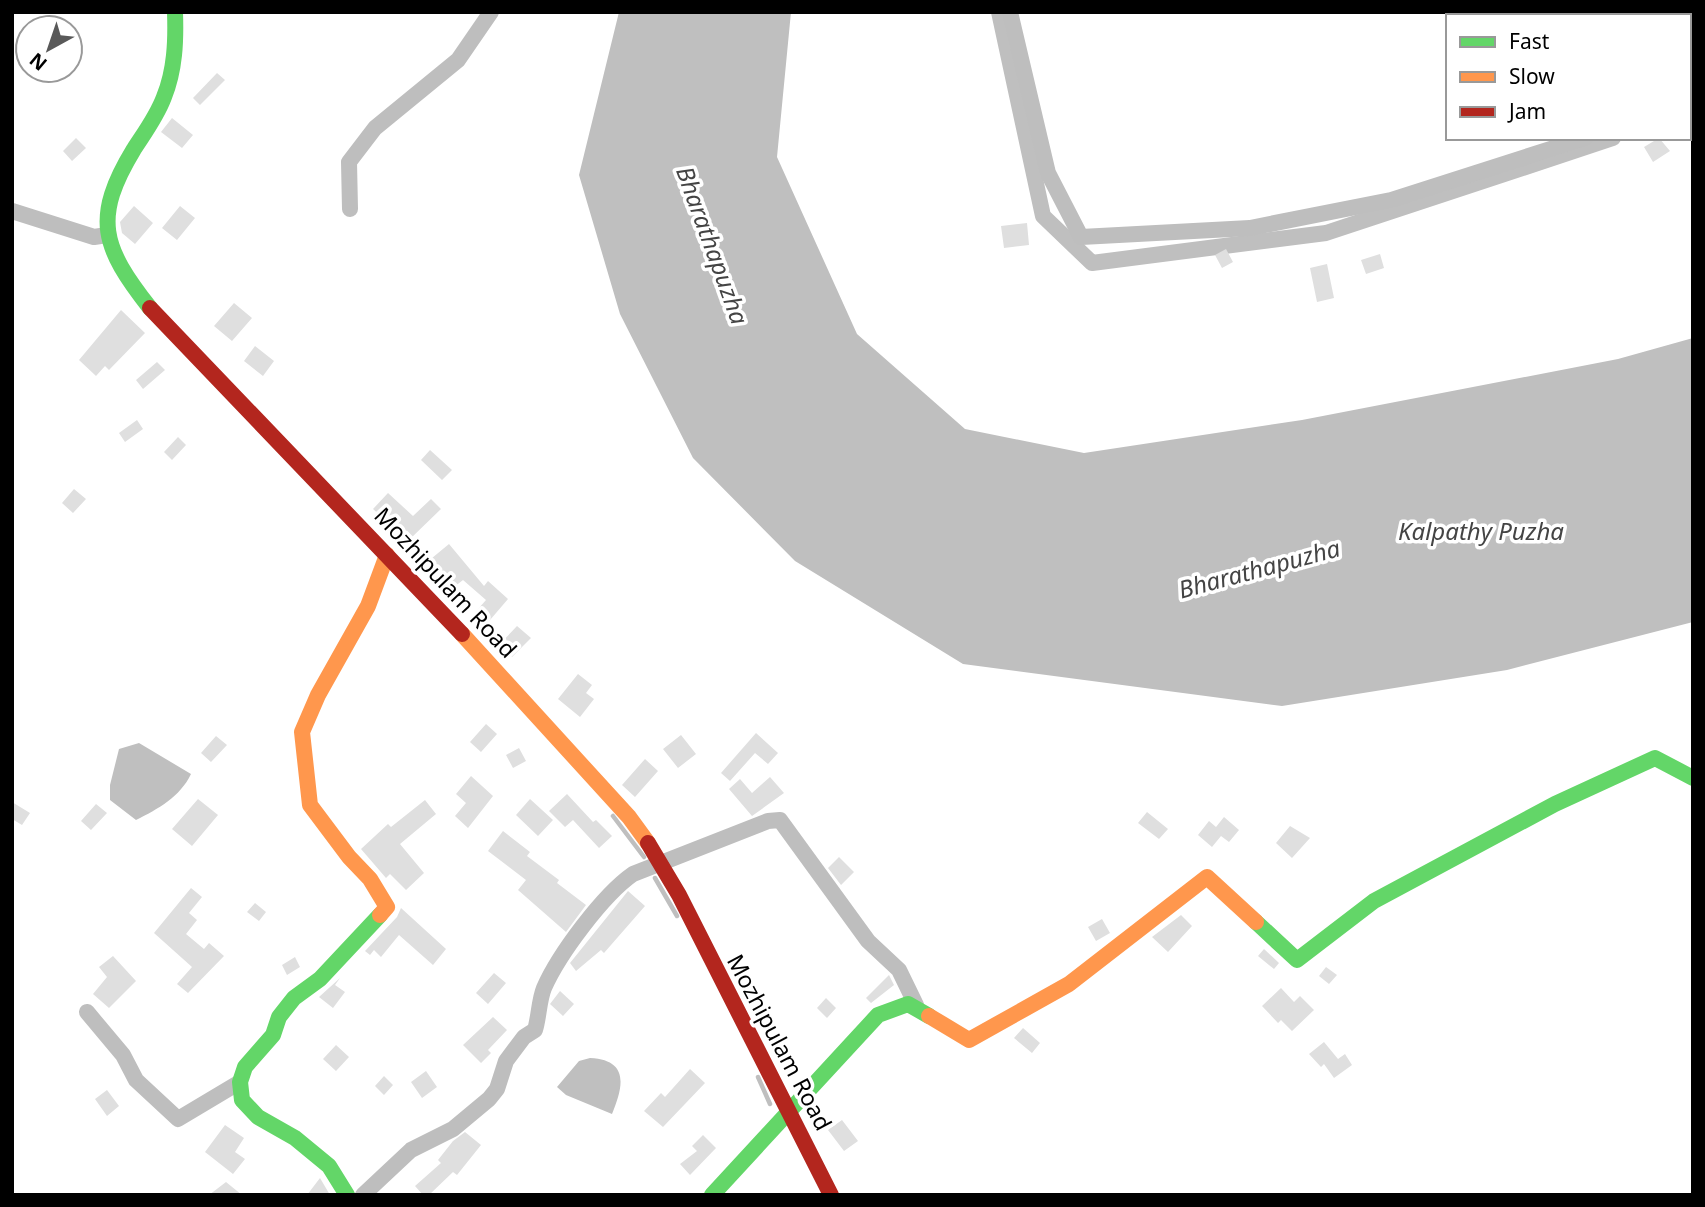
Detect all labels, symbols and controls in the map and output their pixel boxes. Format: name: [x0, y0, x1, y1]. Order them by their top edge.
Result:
north arrow: [14, 14, 84, 84]
legend: [1446, 14, 1691, 140]
text: Fast: [1509, 27, 1550, 55]
text: N: [24, 47, 52, 77]
text: Slow: [1509, 62, 1555, 90]
text: Jam: [1507, 97, 1546, 125]
water label: Bharathapuzha: [669, 161, 757, 329]
street label: Mozhipulam Road: [368, 500, 524, 664]
water label: Kalpathy Puzha: [1398, 514, 1564, 547]
water label: Bharathapuzha: [1174, 530, 1344, 605]
street label: Mozhipulam Road: [720, 948, 840, 1136]

